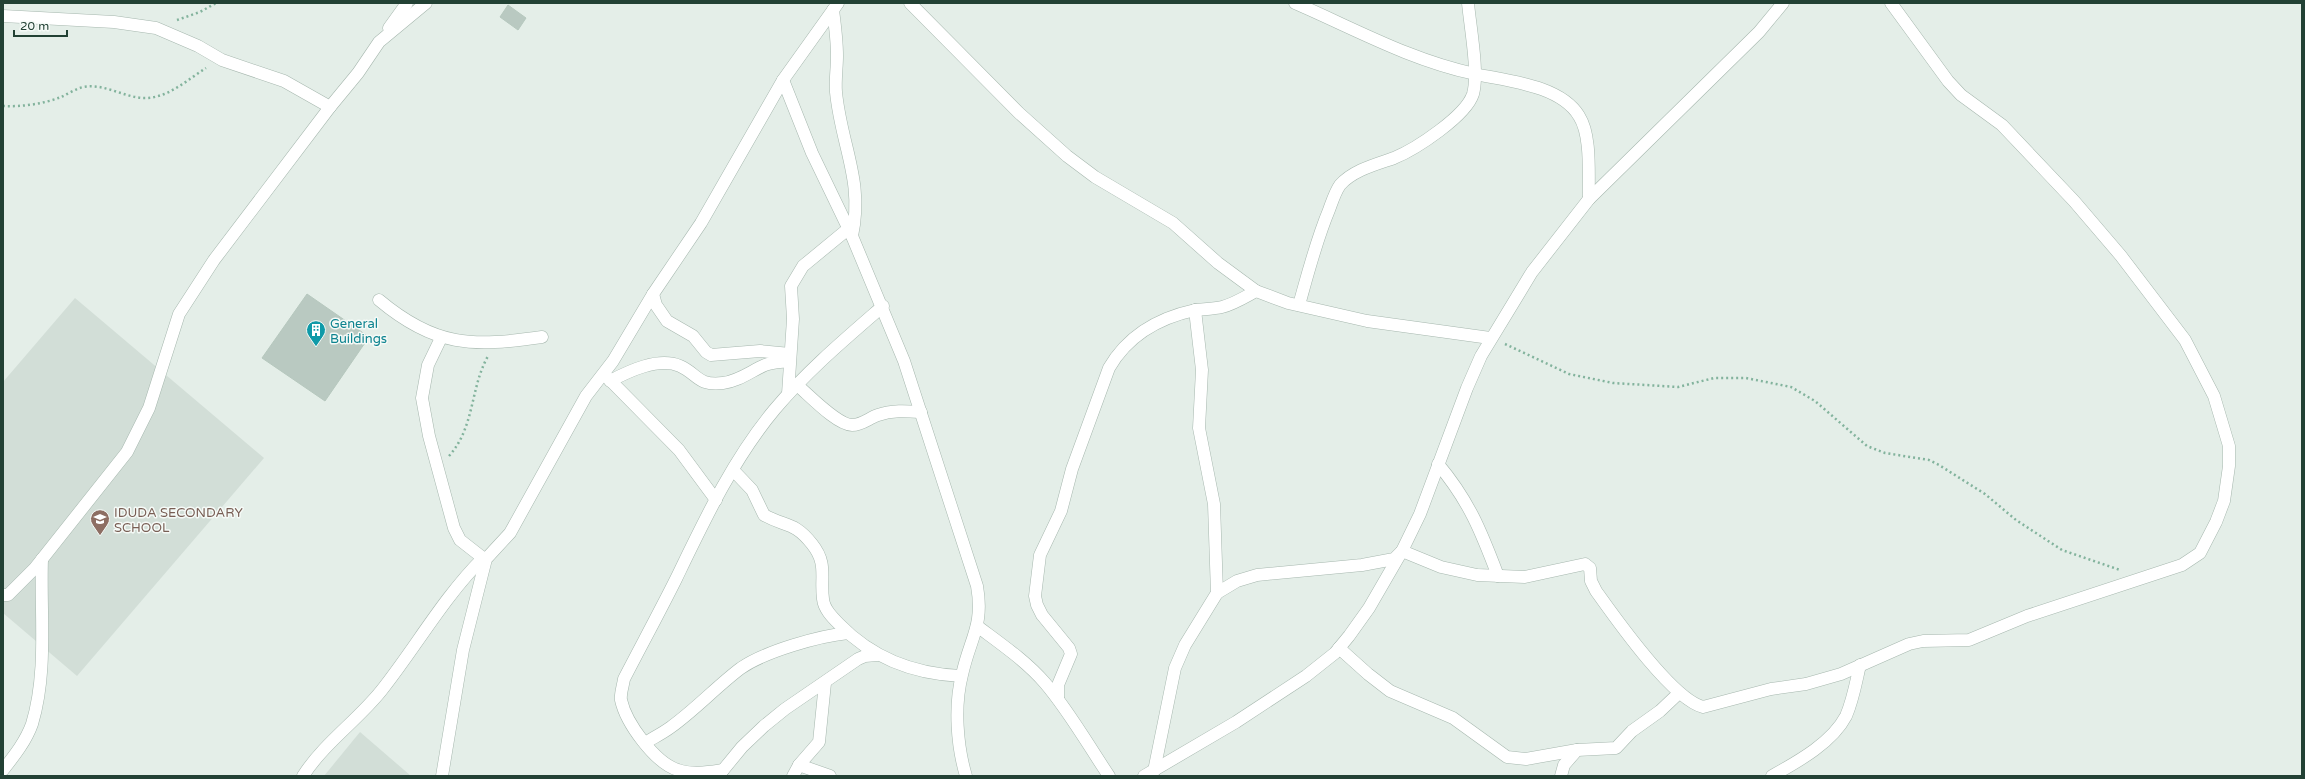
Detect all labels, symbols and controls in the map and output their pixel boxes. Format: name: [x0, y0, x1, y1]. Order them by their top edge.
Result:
scale bar: [14, 12, 67, 38]
text: 20 m: [20, 19, 49, 33]
place label: General Buildings: [330, 316, 387, 347]
building icon: General Buildings: [305, 319, 327, 347]
place label: IDUDA SECONDARY SCHOOL: [114, 505, 243, 536]
school or university icon: IDUDA SECONDARY SCHOOL: [89, 508, 111, 536]

